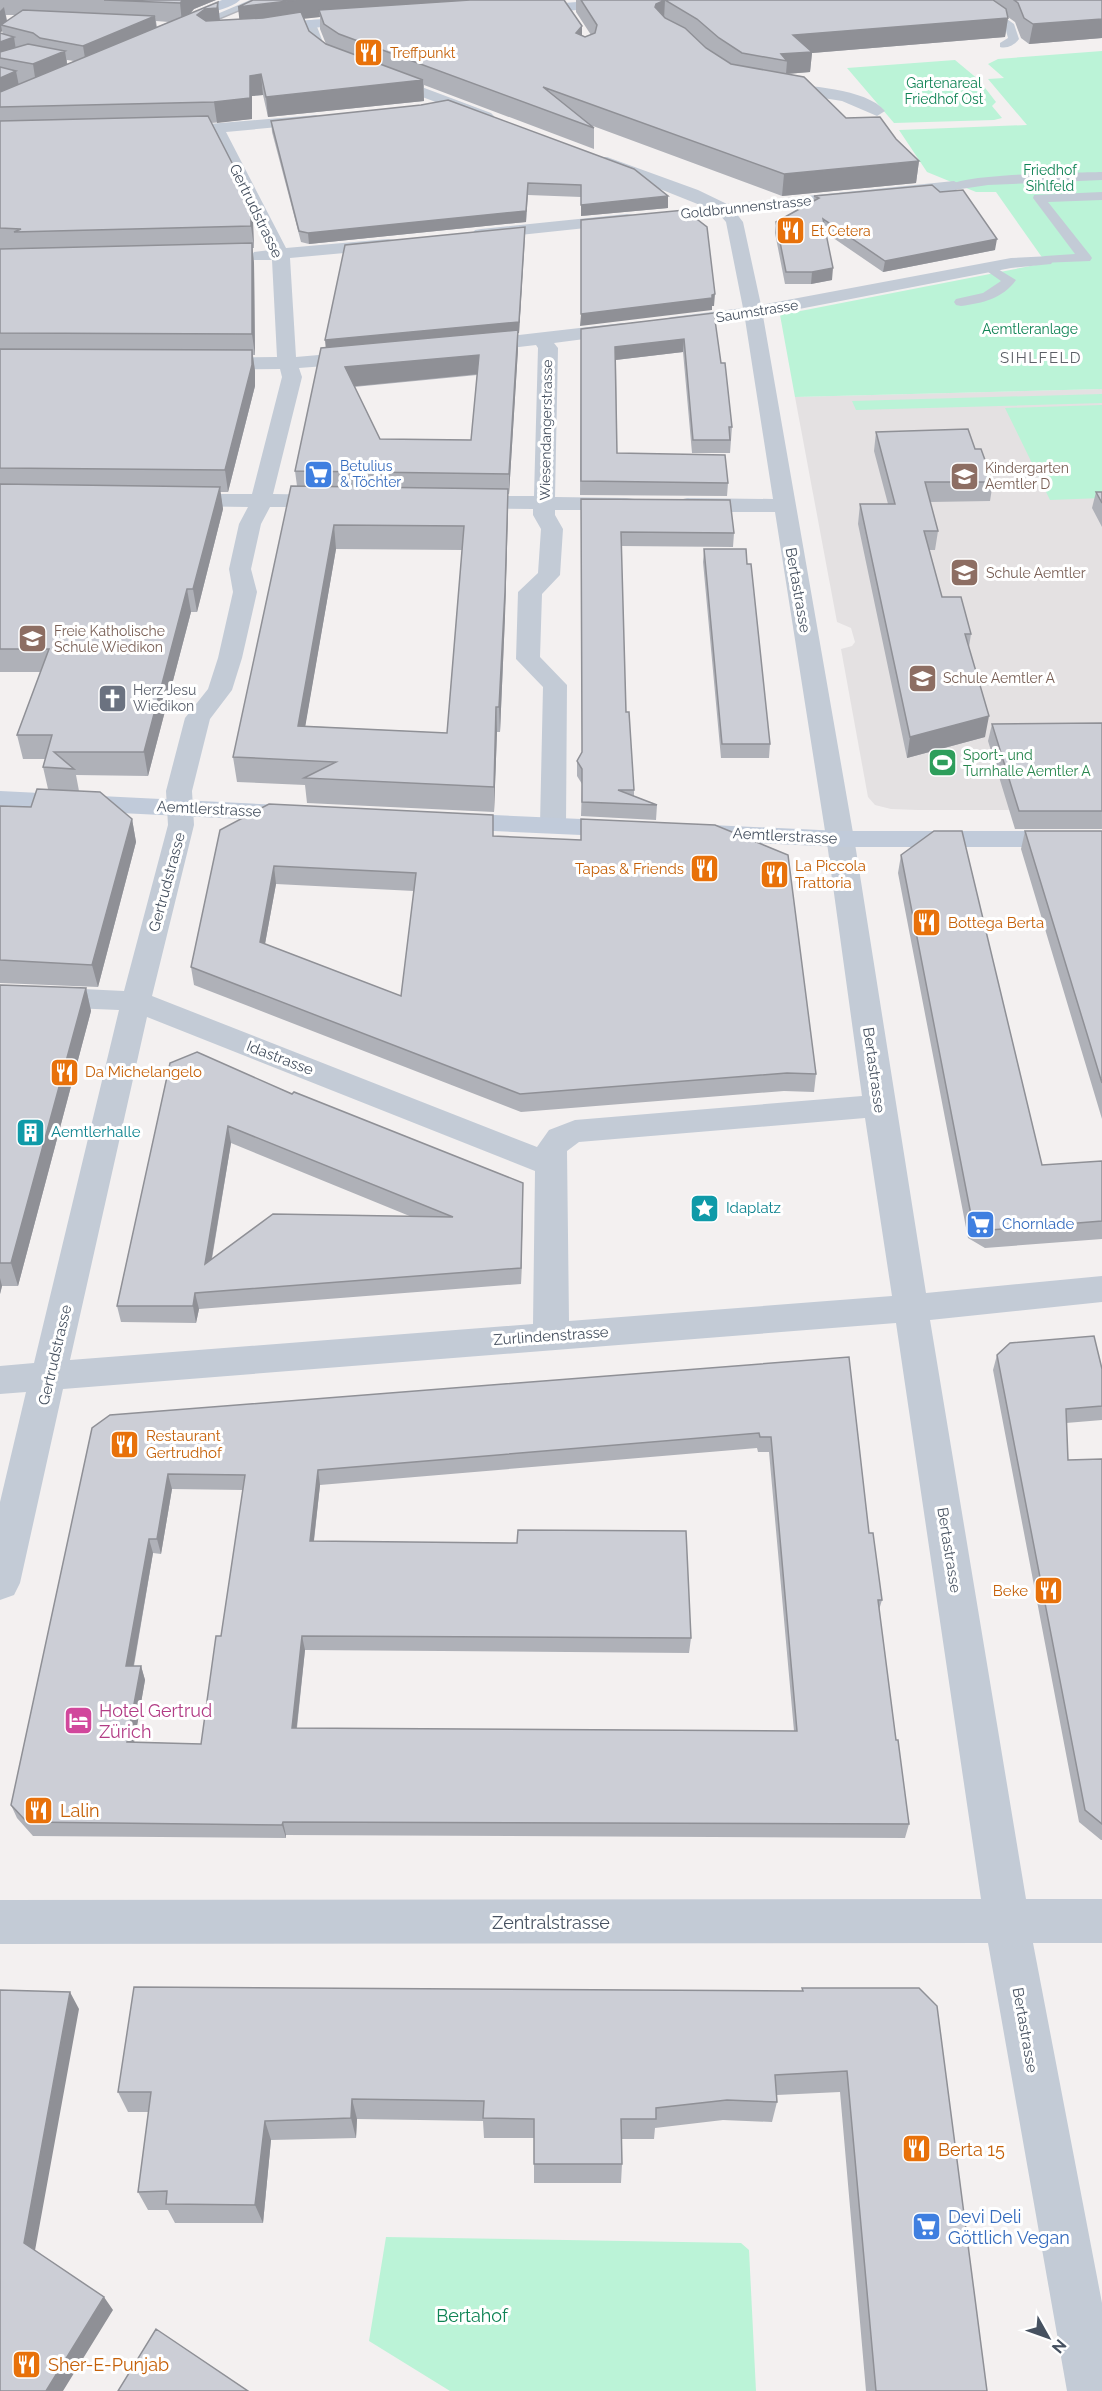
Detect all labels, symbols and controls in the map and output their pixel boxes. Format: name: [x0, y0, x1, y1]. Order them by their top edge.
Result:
restaurant icon: Treffpunkt: [353, 37, 385, 69]
place label: Treffpunkt: [390, 45, 456, 61]
park label: Gartenareal Friedhof Ost: [905, 75, 984, 107]
street label: Gertrudstrasse: [225, 161, 287, 261]
park label: Friedhof Sihlfeld: [1023, 162, 1078, 194]
street label: Goldbrunnenstrasse: [680, 192, 812, 222]
restaurant icon: Et Cetera: [774, 215, 806, 247]
place label: Et Cetera: [811, 223, 871, 239]
street label: Saumstrasse: [715, 297, 799, 325]
park label: Aemtleranlage: [982, 321, 1078, 337]
district label: SIHLFELD: [1000, 349, 1082, 367]
street label: Wiesendangerstrasse: [537, 359, 555, 501]
supermarket icon: Betulius & Töchter: [303, 458, 335, 490]
place label: Betulius & Töchter: [340, 458, 401, 490]
school or university icon: Kindergarten Aemtler D: [948, 460, 980, 492]
place label: Kindergarten Aemtler D: [985, 460, 1069, 492]
street label: Bertastrasse: [782, 546, 814, 634]
school or university icon: Schule Aemtler: [949, 557, 981, 589]
place label: Schule Aemtler: [986, 565, 1086, 581]
school or university icon: Freie Katholische Schule Wiedikon: [17, 623, 49, 655]
place label: Freie Katholische Schule Wiedikon: [54, 623, 165, 655]
school or university icon: Schule Aemtler A: [906, 662, 938, 694]
place label: Schule Aemtler A: [943, 670, 1056, 686]
church icon: Herz Jesu Wiedikon: [96, 682, 128, 714]
place label: Herz Jesu Wiedikon: [133, 682, 196, 714]
sports icon: Sport- und Turnhalle Aemtler A: [926, 747, 958, 779]
place label: Sport- und Turnhalle Aemtler A: [963, 747, 1091, 779]
street label: Aemtlerstrasse: [156, 797, 262, 821]
street label: Aemtlerstrasse: [732, 824, 838, 848]
street label: Gertrudstrasse: [145, 830, 189, 934]
restaurant icon: Tapas & Friends: [689, 853, 721, 885]
place label: La Piccola Trattoria: [795, 857, 866, 892]
restaurant icon: La Piccola Trattoria: [758, 859, 790, 891]
place label: Tapas & Friends: [575, 860, 684, 878]
restaurant icon: Bottega Berta: [911, 907, 943, 939]
place label: Bottega Berta: [948, 914, 1044, 932]
street label: Bertastrasse: [859, 1026, 889, 1114]
street label: Idastrasse: [244, 1037, 316, 1079]
restaurant icon: Da Michelangelo: [48, 1056, 80, 1088]
place label: Da Michelangelo: [85, 1063, 202, 1081]
building icon: Aemtlerhalle: [14, 1116, 46, 1148]
place label: Aemtlerhalle: [51, 1123, 141, 1141]
place icon: Idaplatz: [689, 1192, 721, 1224]
place label: Idaplatz: [726, 1199, 781, 1217]
supermarket icon: Chornlade: [965, 1208, 997, 1240]
place label: Chornlade: [1002, 1215, 1075, 1233]
street label: Gertrudstrasse: [35, 1303, 75, 1407]
street label: Zurlindenstrasse: [493, 1323, 609, 1349]
place label: Restaurant Gertrudhof: [146, 1427, 223, 1462]
restaurant icon: Restaurant Gertrudhof: [109, 1429, 141, 1461]
street label: Bertastrasse: [933, 1506, 965, 1594]
restaurant icon: Beke: [1033, 1575, 1065, 1607]
place label: Beke: [993, 1582, 1028, 1600]
place label: Hotel Gertrud Zürich: [99, 1700, 212, 1742]
hotel icon: Hotel Gertrud Zürich: [62, 1704, 94, 1736]
restaurant icon: Lalin: [23, 1794, 55, 1826]
place label: Lalin: [60, 1800, 100, 1821]
street label: Zentralstrasse: [492, 1912, 610, 1933]
street label: Bertastrasse: [1009, 1986, 1041, 2074]
restaurant icon: Berta 15: [901, 2133, 933, 2165]
place label: Berta 15: [938, 2139, 1005, 2160]
place label: Devi Deli Göttlich Vegan: [948, 2206, 1070, 2248]
supermarket icon: Devi Deli Göttlich Vegan: [911, 2210, 943, 2242]
park label: Bertahof: [436, 2305, 509, 2326]
north arrow: [1018, 2307, 1078, 2367]
text: N: [1048, 2336, 1070, 2357]
restaurant icon: Sher-E-Punjab: [11, 2348, 43, 2380]
place label: Sher-E-Punjab: [48, 2354, 169, 2375]

